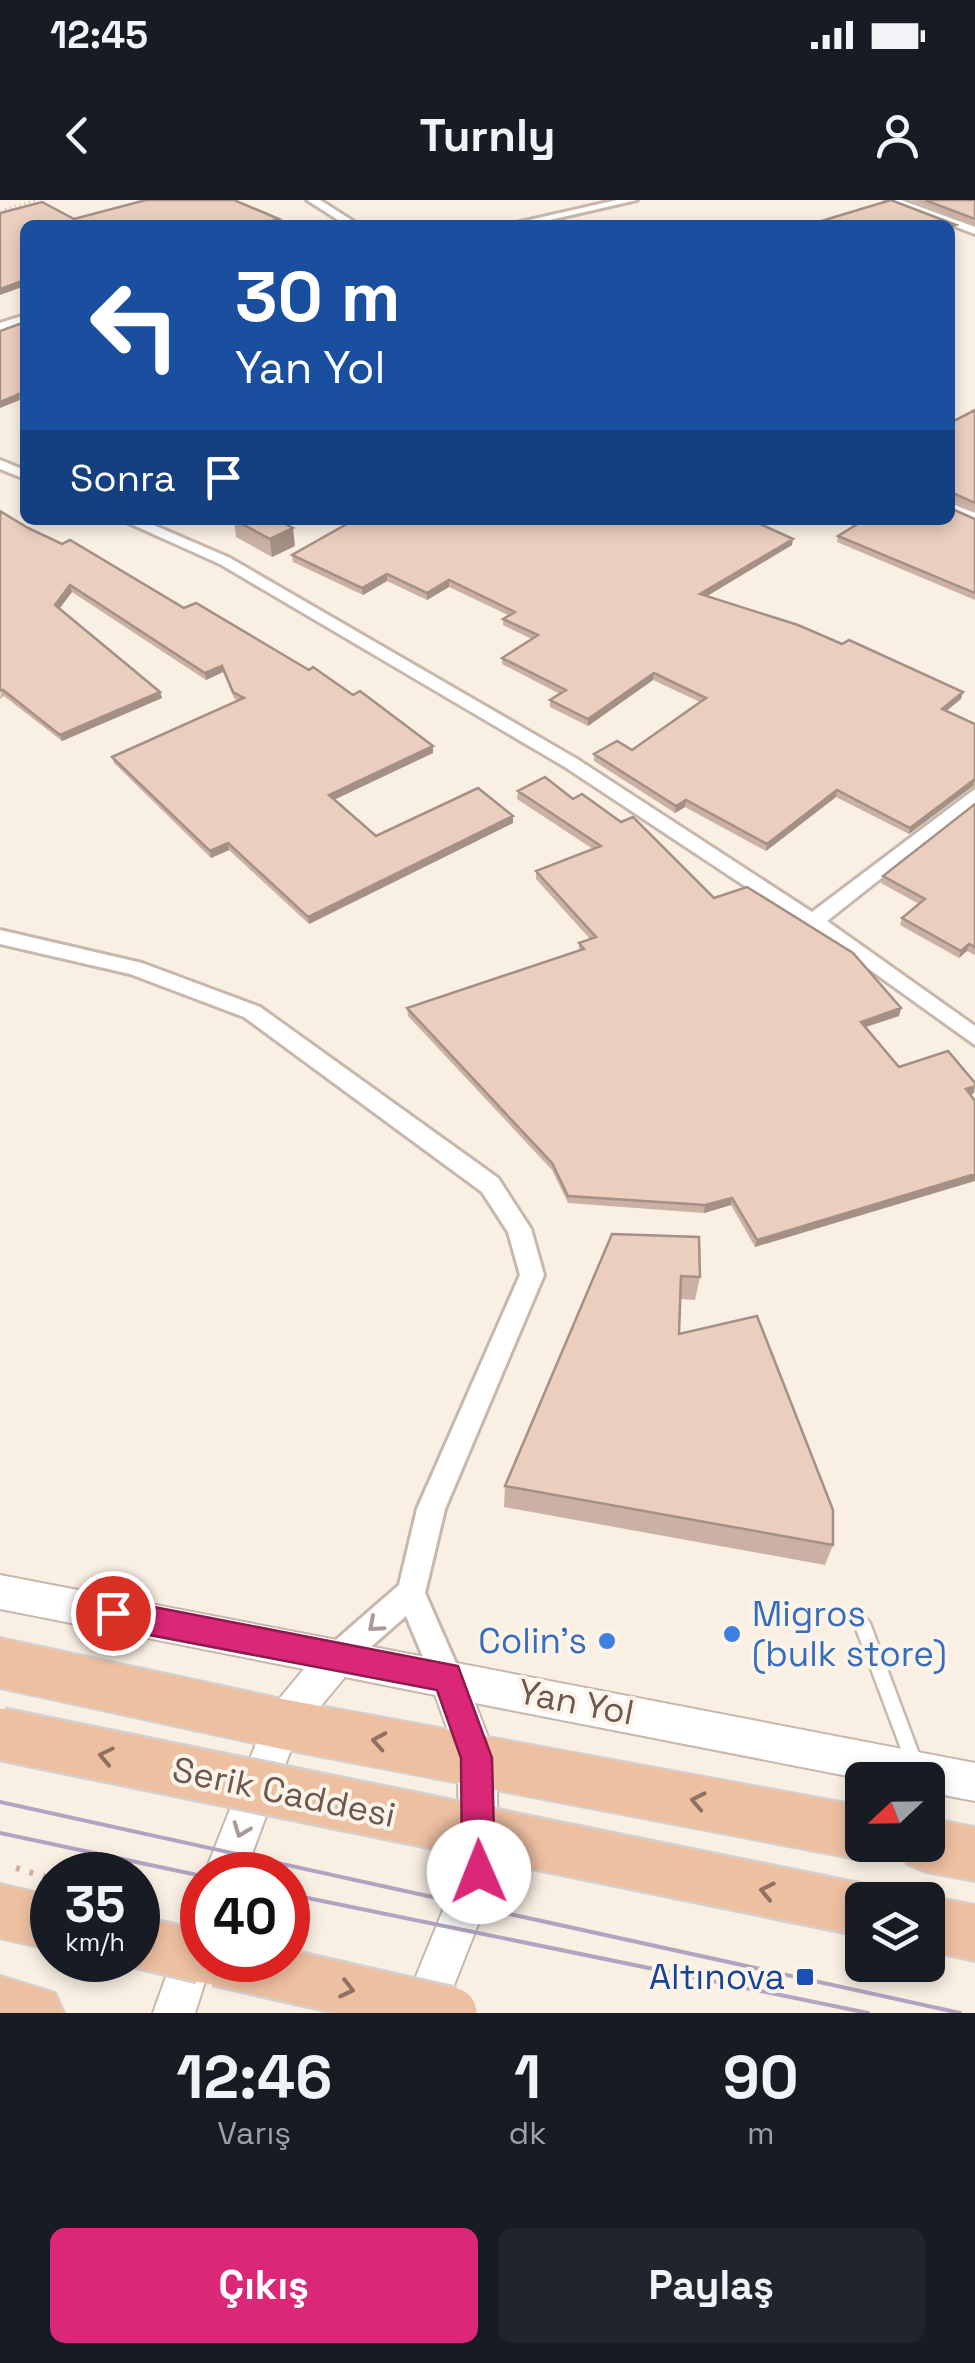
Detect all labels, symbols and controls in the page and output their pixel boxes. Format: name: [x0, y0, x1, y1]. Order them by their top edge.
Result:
text: 12:45: [50, 11, 148, 59]
text: Turnly: [419, 107, 556, 164]
icon: back: [50, 108, 105, 163]
icon: person: [870, 108, 925, 163]
text: 30 m: [235, 252, 400, 341]
icon: left: [70, 260, 200, 390]
text: Yan Yol: [235, 339, 386, 396]
icon: arrive: [196, 450, 251, 505]
text: Sonra: [70, 454, 176, 502]
pin: [71, 1571, 156, 1656]
icon: arrive: [86, 1586, 141, 1641]
place label: Migros (bulk store): [752, 1592, 947, 1676]
one-way arrow: [369, 1613, 387, 1631]
place label: Colin's: [478, 1619, 587, 1663]
marker: Migros (bulk store): [721, 1623, 743, 1645]
marker: Colin's: [596, 1630, 618, 1652]
street label: Yan Yol: [514, 1669, 638, 1735]
one-way arrow: [370, 1731, 387, 1752]
one-way arrow: [97, 1746, 114, 1767]
street label: Serik Caddesi: [169, 1747, 399, 1837]
north arrow: [845, 1762, 945, 1862]
map controls: [845, 1762, 945, 1982]
one-way arrow: [690, 1791, 707, 1812]
position arrow: [427, 1820, 531, 1924]
one-way arrow: [232, 1821, 253, 1838]
speed limit sign: 40: [180, 1852, 310, 1982]
text: 35: [65, 1873, 125, 1937]
one-way arrow: [759, 1881, 776, 1902]
button: layers: [845, 1882, 945, 1982]
text: km/h: [65, 1926, 125, 1958]
place label: Altınova: [649, 1955, 785, 1999]
marker: Altınova: [794, 1966, 816, 1988]
one-way arrow: [338, 1977, 355, 1998]
text: 12:46: [176, 2039, 332, 2116]
text: 1: [514, 2039, 541, 2116]
text: 90: [723, 2039, 799, 2116]
text: Varış: [217, 2113, 291, 2153]
text: dk: [509, 2113, 546, 2153]
text: m: [747, 2113, 774, 2153]
button: Çıkış: [50, 2228, 478, 2343]
button: Paylaş: [498, 2228, 925, 2343]

